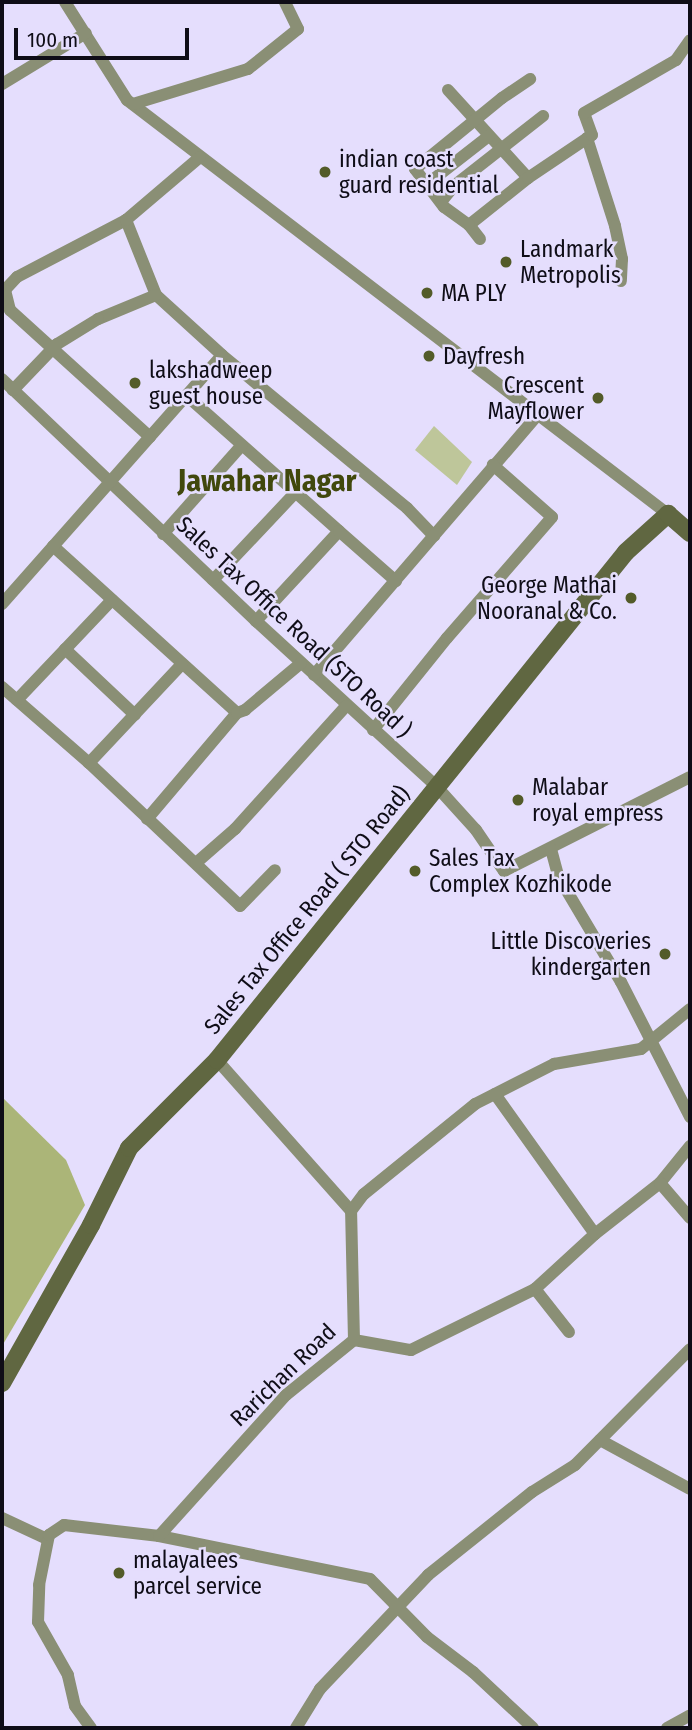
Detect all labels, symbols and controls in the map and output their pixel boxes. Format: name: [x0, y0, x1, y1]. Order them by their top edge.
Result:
scale bar: [18, 14, 192, 58]
text: 100 m: [27, 27, 78, 53]
place label: indian coast guard residential: [339, 145, 499, 199]
marker: indian coast guard residential: [317, 164, 333, 180]
place label: Landmark Metropolis: [520, 235, 621, 289]
marker: Landmark Metropolis: [498, 254, 514, 270]
place label: MA PLY: [441, 279, 506, 307]
marker: MA PLY: [419, 285, 435, 301]
place label: Dayfresh: [443, 342, 525, 370]
marker: Dayfresh: [421, 348, 437, 364]
place label: lakshadweep guest house: [149, 356, 272, 410]
place label: Crescent Mayflower: [487, 371, 584, 425]
marker: lakshadweep guest house: [127, 375, 143, 391]
marker: Crescent Mayflower: [590, 390, 606, 406]
district label: Jawahar Nagar: [177, 463, 357, 499]
street label: Sales Tax Office Road (STO Road ): [171, 511, 417, 743]
place label: George Mathai Nooranal & Co.: [477, 571, 617, 625]
marker: George Mathai Nooranal & Co.: [623, 590, 639, 606]
place label: Malabar royal empress: [532, 773, 663, 827]
street label: Sales Tax Office Road ( STO Road): [198, 780, 416, 1040]
marker: Malabar royal empress: [510, 792, 526, 808]
place label: Sales Tax Complex Kozhikode: [429, 844, 612, 898]
marker: Sales Tax Complex Kozhikode: [407, 863, 423, 879]
place label: Little Discoveries kindergarten: [491, 927, 651, 981]
marker: Little Discoveries kindergarten: [657, 946, 673, 962]
street label: Rarichan Road: [225, 1318, 341, 1432]
place label: malayalees parcel service: [133, 1546, 262, 1600]
marker: malayalees parcel service: [111, 1565, 127, 1581]

